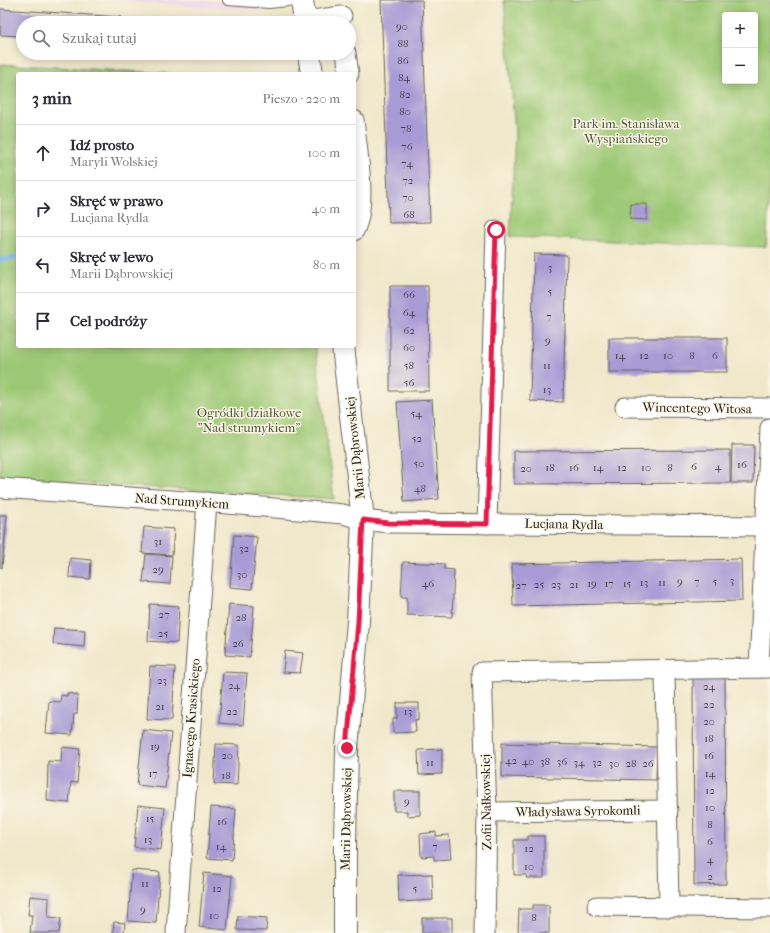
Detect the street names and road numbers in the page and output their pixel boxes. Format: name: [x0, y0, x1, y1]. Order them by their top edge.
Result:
street label: Marii Dąbrowskiej: [342, 396, 368, 500]
street label: Wincentego Witosa: [641, 400, 753, 416]
street label: Nad Strumykiem: [134, 490, 230, 512]
street label: Lucjana Rydla: [525, 516, 604, 532]
street label: Ignacego Krasickiego: [179, 657, 203, 778]
street label: Zofii Nałkowskiej: [478, 754, 494, 850]
street label: Marii Dąbrowskiej: [338, 767, 354, 871]
street label: Władysława Syrokomli: [514, 802, 641, 820]

